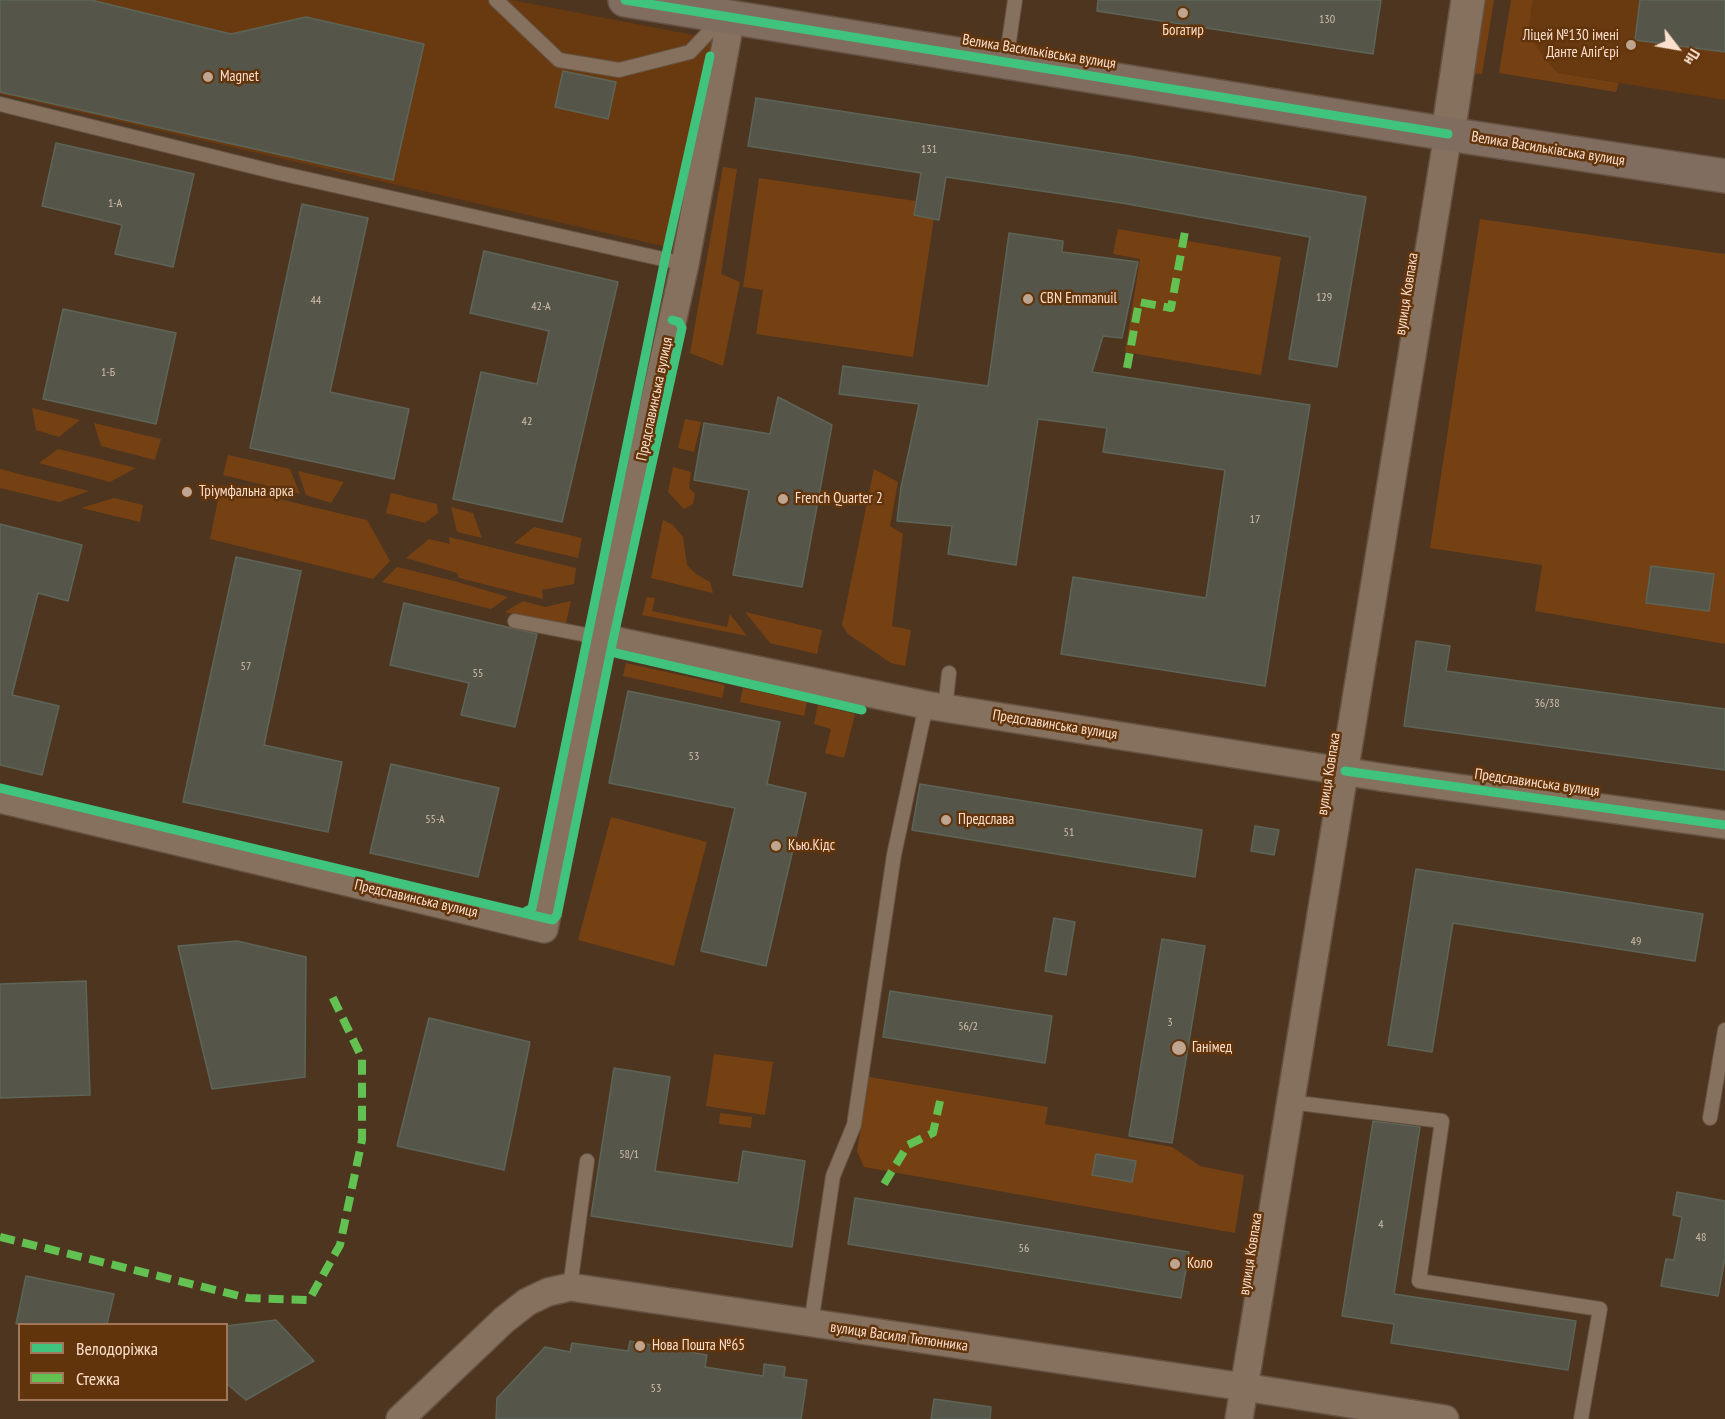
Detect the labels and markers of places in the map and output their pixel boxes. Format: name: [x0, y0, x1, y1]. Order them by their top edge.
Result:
marker: Богатир: [1176, 6, 1190, 20]
place label: Богатир: [1162, 22, 1204, 40]
place label: Ліцей №130 імені Данте Аліґ'єрі: [1523, 27, 1619, 62]
marker: Ліцей №130 імені Данте Аліґ'єрі: [1624, 38, 1638, 52]
place label: Magnet: [220, 68, 259, 86]
marker: Magnet: [201, 70, 215, 84]
place label: CBN Emmanuil: [1040, 290, 1117, 308]
marker: CBN Emmanuil: [1021, 292, 1035, 306]
place label: Тріумфальна арка: [199, 483, 294, 501]
marker: Тріумфальна арка: [180, 485, 194, 499]
place label: French Quarter 2: [795, 490, 883, 508]
marker: French Quarter 2: [776, 492, 790, 506]
place label: Предслава: [958, 811, 1014, 829]
marker: Предслава: [939, 813, 953, 827]
place label: Кью.Кідс: [788, 837, 835, 855]
marker: Кью.Кідс: [769, 839, 783, 853]
marker: Ганімед: [1170, 1039, 1188, 1057]
place label: Ганімед: [1192, 1039, 1232, 1057]
place label: Коло: [1187, 1255, 1213, 1273]
marker: Коло: [1168, 1257, 1182, 1271]
place label: Нова Пошта №65: [652, 1337, 745, 1355]
marker: Нова Пошта №65: [633, 1339, 647, 1353]

